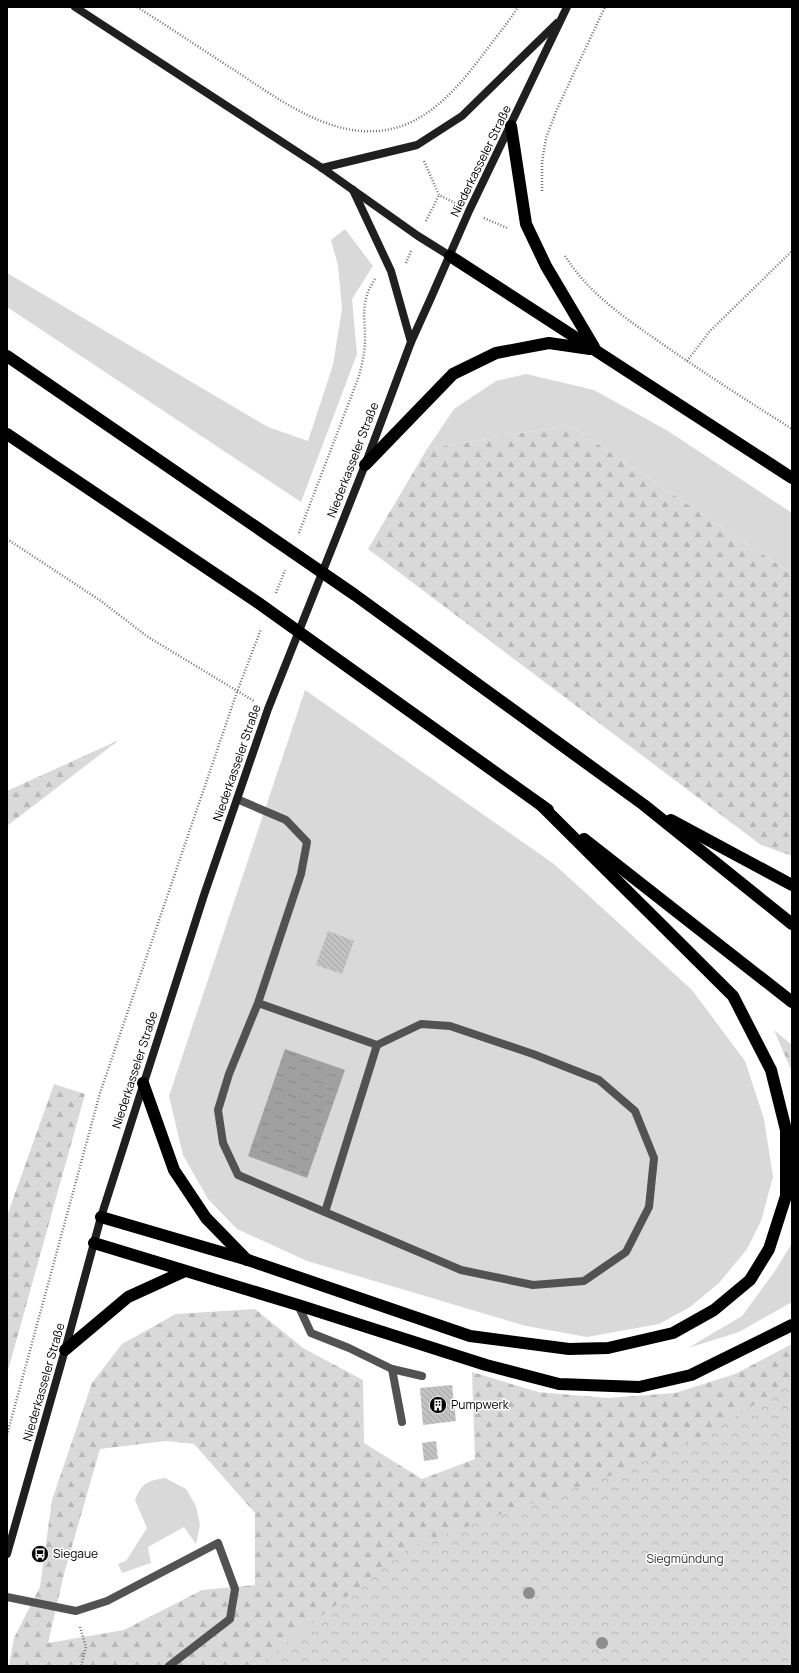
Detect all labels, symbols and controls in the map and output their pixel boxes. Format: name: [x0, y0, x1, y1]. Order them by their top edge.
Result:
street label: Niederkasseler Straße: [446, 102, 515, 220]
street label: Niederkasseler Straße: [323, 400, 382, 520]
street label: Niederkasseler Straße: [209, 702, 264, 823]
street label: Niederkasseler Straße: [108, 1009, 162, 1131]
street label: Niederkasseler Straße: [18, 1321, 69, 1443]
building icon: Pumpwerk: [428, 1395, 448, 1415]
place label: Pumpwerk: [451, 1396, 510, 1413]
bus stop icon: Siegaue: [30, 1544, 50, 1564]
place label: Siegaue: [53, 1545, 98, 1562]
park label: Siegmündung: [646, 1550, 724, 1567]

